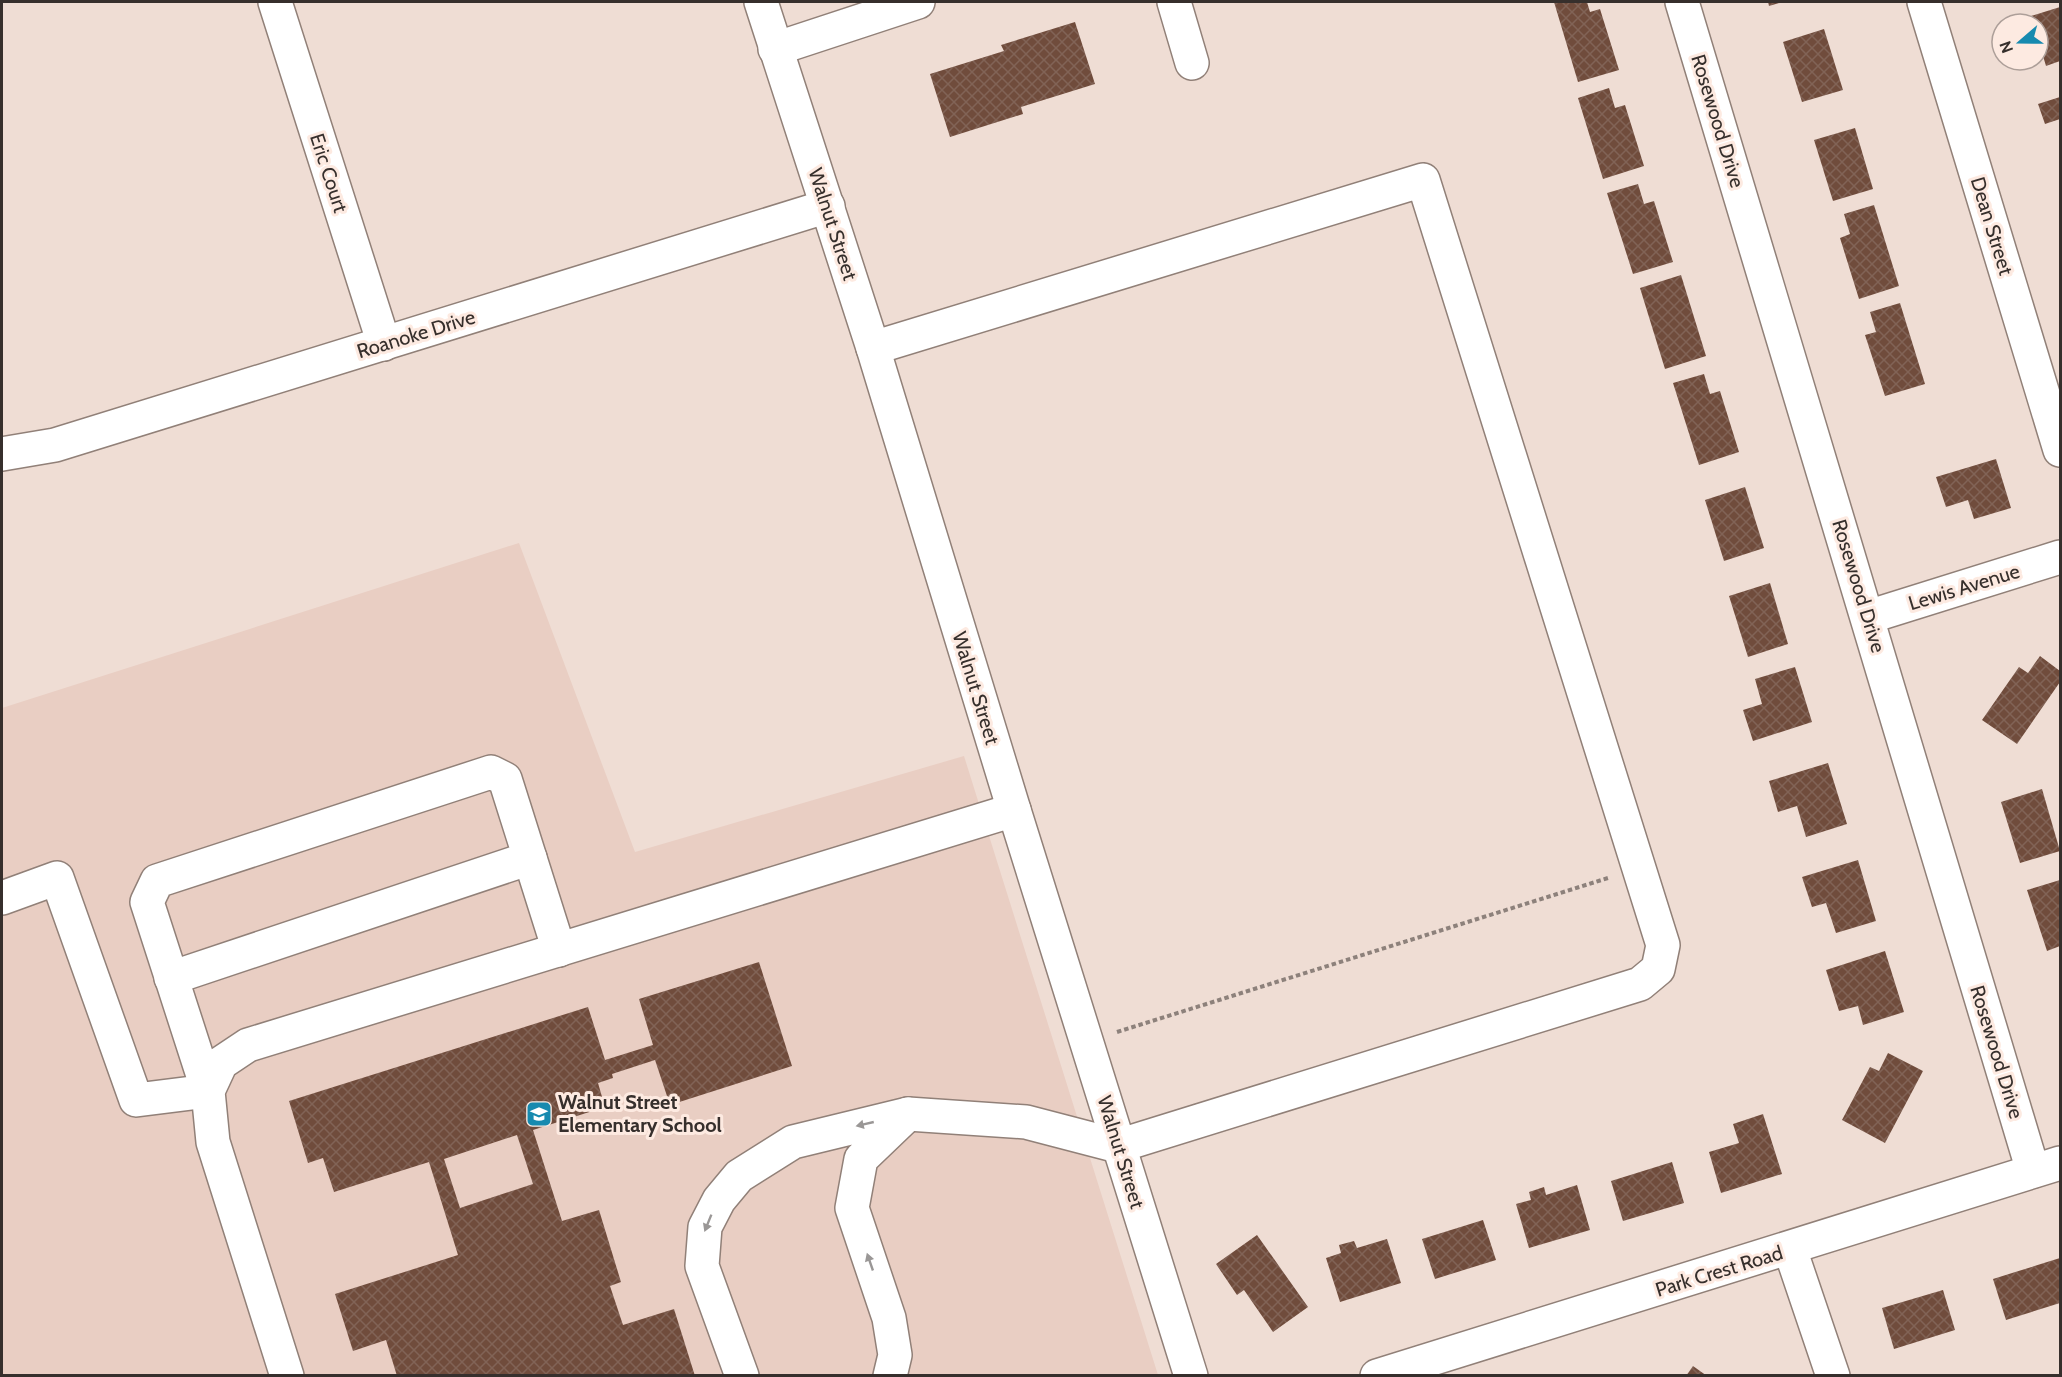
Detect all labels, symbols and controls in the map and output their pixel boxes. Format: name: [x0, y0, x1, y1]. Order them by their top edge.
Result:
north arrow: [1990, 12, 2050, 72]
text: N: [1996, 38, 2017, 56]
street label: Rosewood Drive: [1686, 51, 1750, 191]
street label: Eric Court: [305, 130, 353, 216]
street label: Walnut Street: [804, 165, 863, 283]
street label: Dean Street: [1966, 174, 2018, 278]
street label: Roanoke Drive: [354, 305, 478, 363]
street label: Rosewood Drive: [1827, 516, 1891, 656]
street label: Lewis Avenue: [1906, 559, 2022, 615]
street label: Walnut Street: [947, 629, 1005, 748]
street label: Rosewood Drive: [1965, 982, 2029, 1122]
place label: Walnut Street Elementary School: [558, 1090, 722, 1137]
street label: Walnut Street: [1092, 1093, 1150, 1212]
school or university icon: Walnut Street Elementary School: [524, 1099, 554, 1129]
one-way arrow: [856, 1120, 875, 1130]
one-way arrow: [703, 1214, 713, 1232]
street label: Park Crest Road: [1652, 1240, 1786, 1302]
one-way arrow: [865, 1253, 874, 1271]

